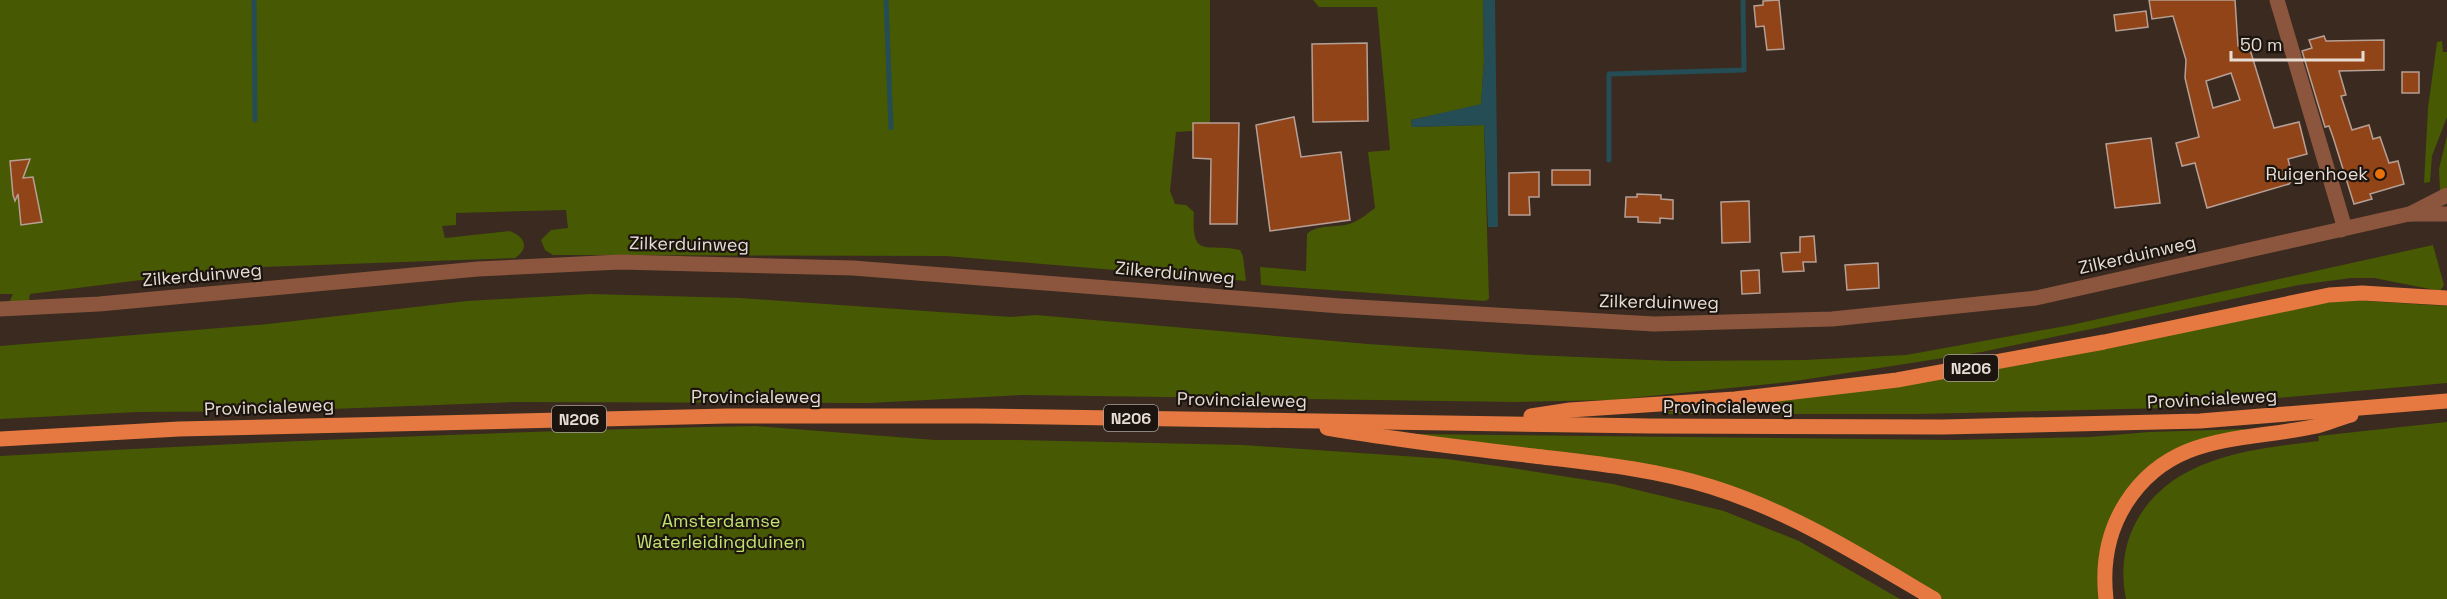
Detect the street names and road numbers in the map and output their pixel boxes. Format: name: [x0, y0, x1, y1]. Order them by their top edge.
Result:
street label: Zilkerduinweg: [2076, 230, 2198, 279]
street label: Zilkerduinweg: [629, 231, 749, 256]
street label: Zilkerduinweg: [1114, 256, 1236, 289]
street label: Zilkerduinweg: [141, 258, 263, 291]
street label: Zilkerduinweg: [1599, 289, 1719, 314]
road number: N206: [1944, 355, 1998, 381]
street label: Provincialeweg: [2146, 384, 2278, 413]
street label: Provincialeweg: [691, 385, 821, 408]
street label: Provincialeweg: [1177, 387, 1307, 412]
street label: Provincialeweg: [204, 393, 334, 420]
street label: Provincialeweg: [1663, 395, 1793, 418]
road number: N206: [1104, 405, 1158, 431]
road number: N206: [552, 406, 606, 432]

